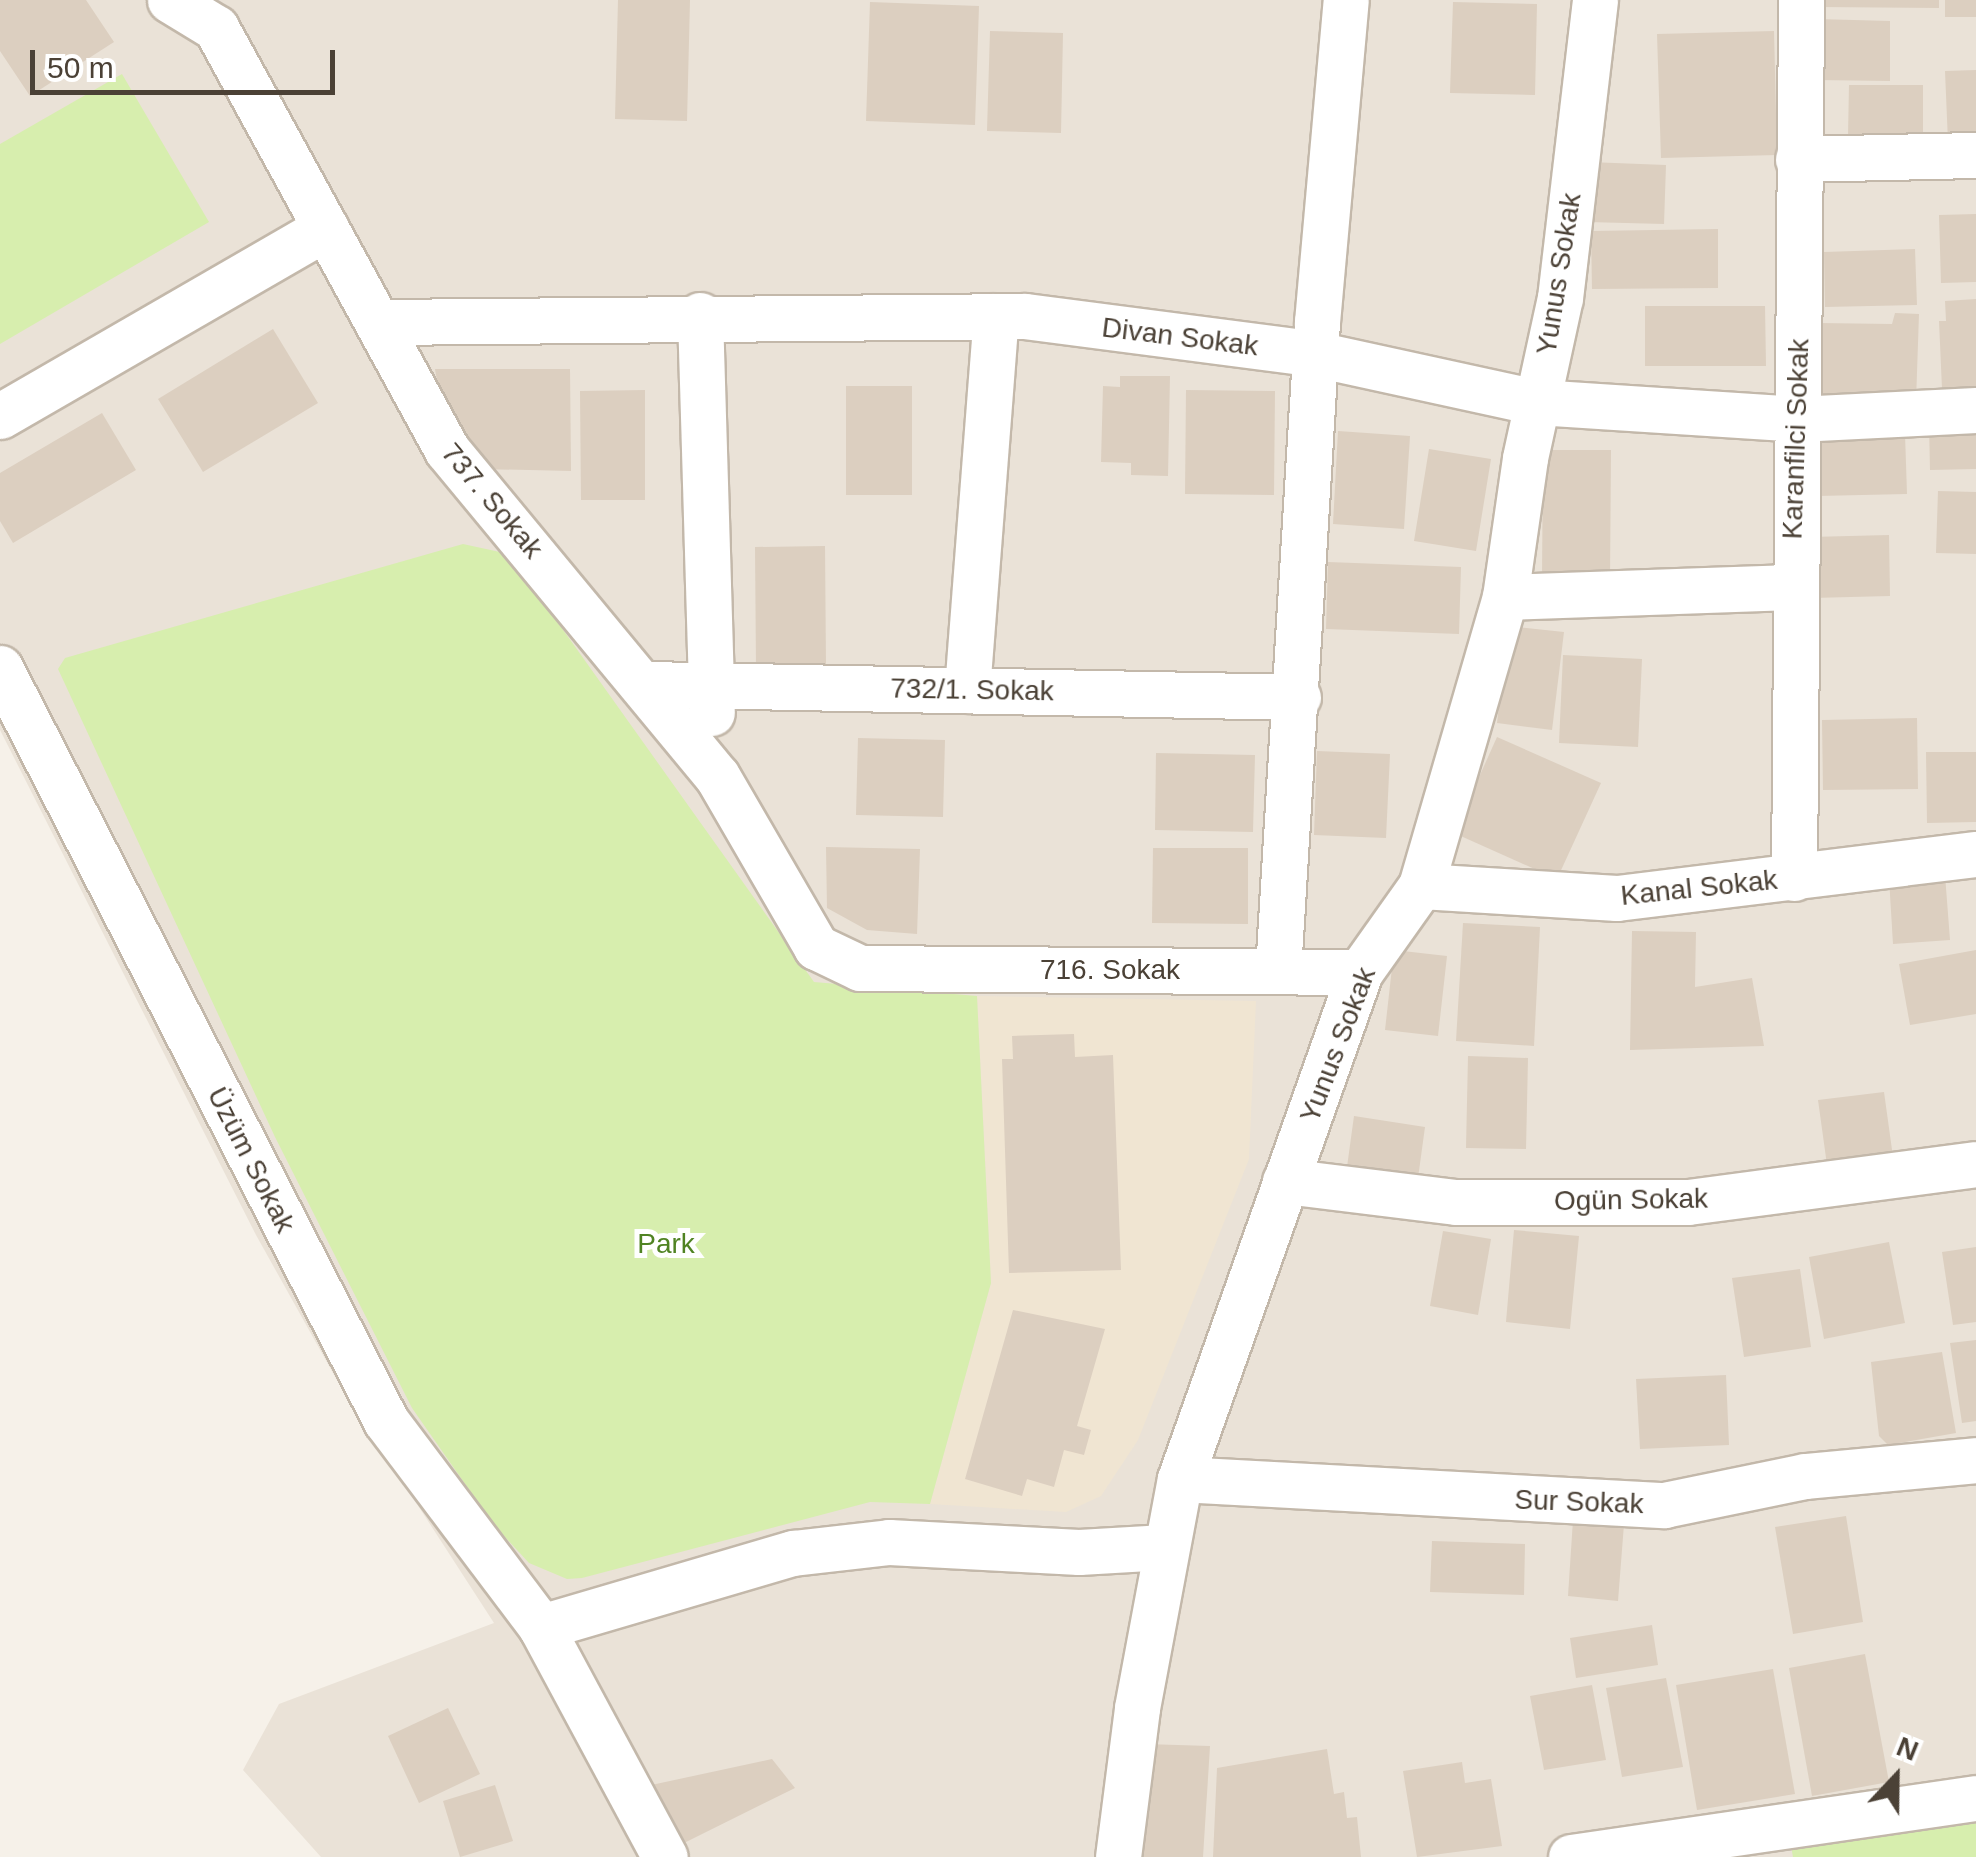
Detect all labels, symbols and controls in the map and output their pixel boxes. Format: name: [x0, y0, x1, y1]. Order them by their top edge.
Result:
scale bar: [35, 30, 340, 92]
text: 50 m: [47, 51, 114, 84]
street label: Yunus Sokak: [1530, 191, 1588, 357]
street label: Divan Sokak: [1100, 311, 1260, 363]
street label: Karanfilci Sokak: [1776, 338, 1816, 540]
street label: 737. Sokak: [434, 437, 550, 565]
street label: 732/1. Sokak: [890, 672, 1054, 708]
street label: Kanal Sokak: [1619, 863, 1779, 913]
street label: 716. Sokak: [1040, 953, 1180, 987]
street label: Yunus Sokak: [1293, 963, 1383, 1127]
street label: Üzüm Sokak: [200, 1082, 302, 1238]
street label: Ogün Sokak: [1554, 1182, 1708, 1218]
park label: Park: [637, 1227, 695, 1261]
street label: Sur Sokak: [1514, 1483, 1644, 1521]
north arrow: [1846, 1727, 1946, 1827]
text: N: [1892, 1731, 1923, 1767]

